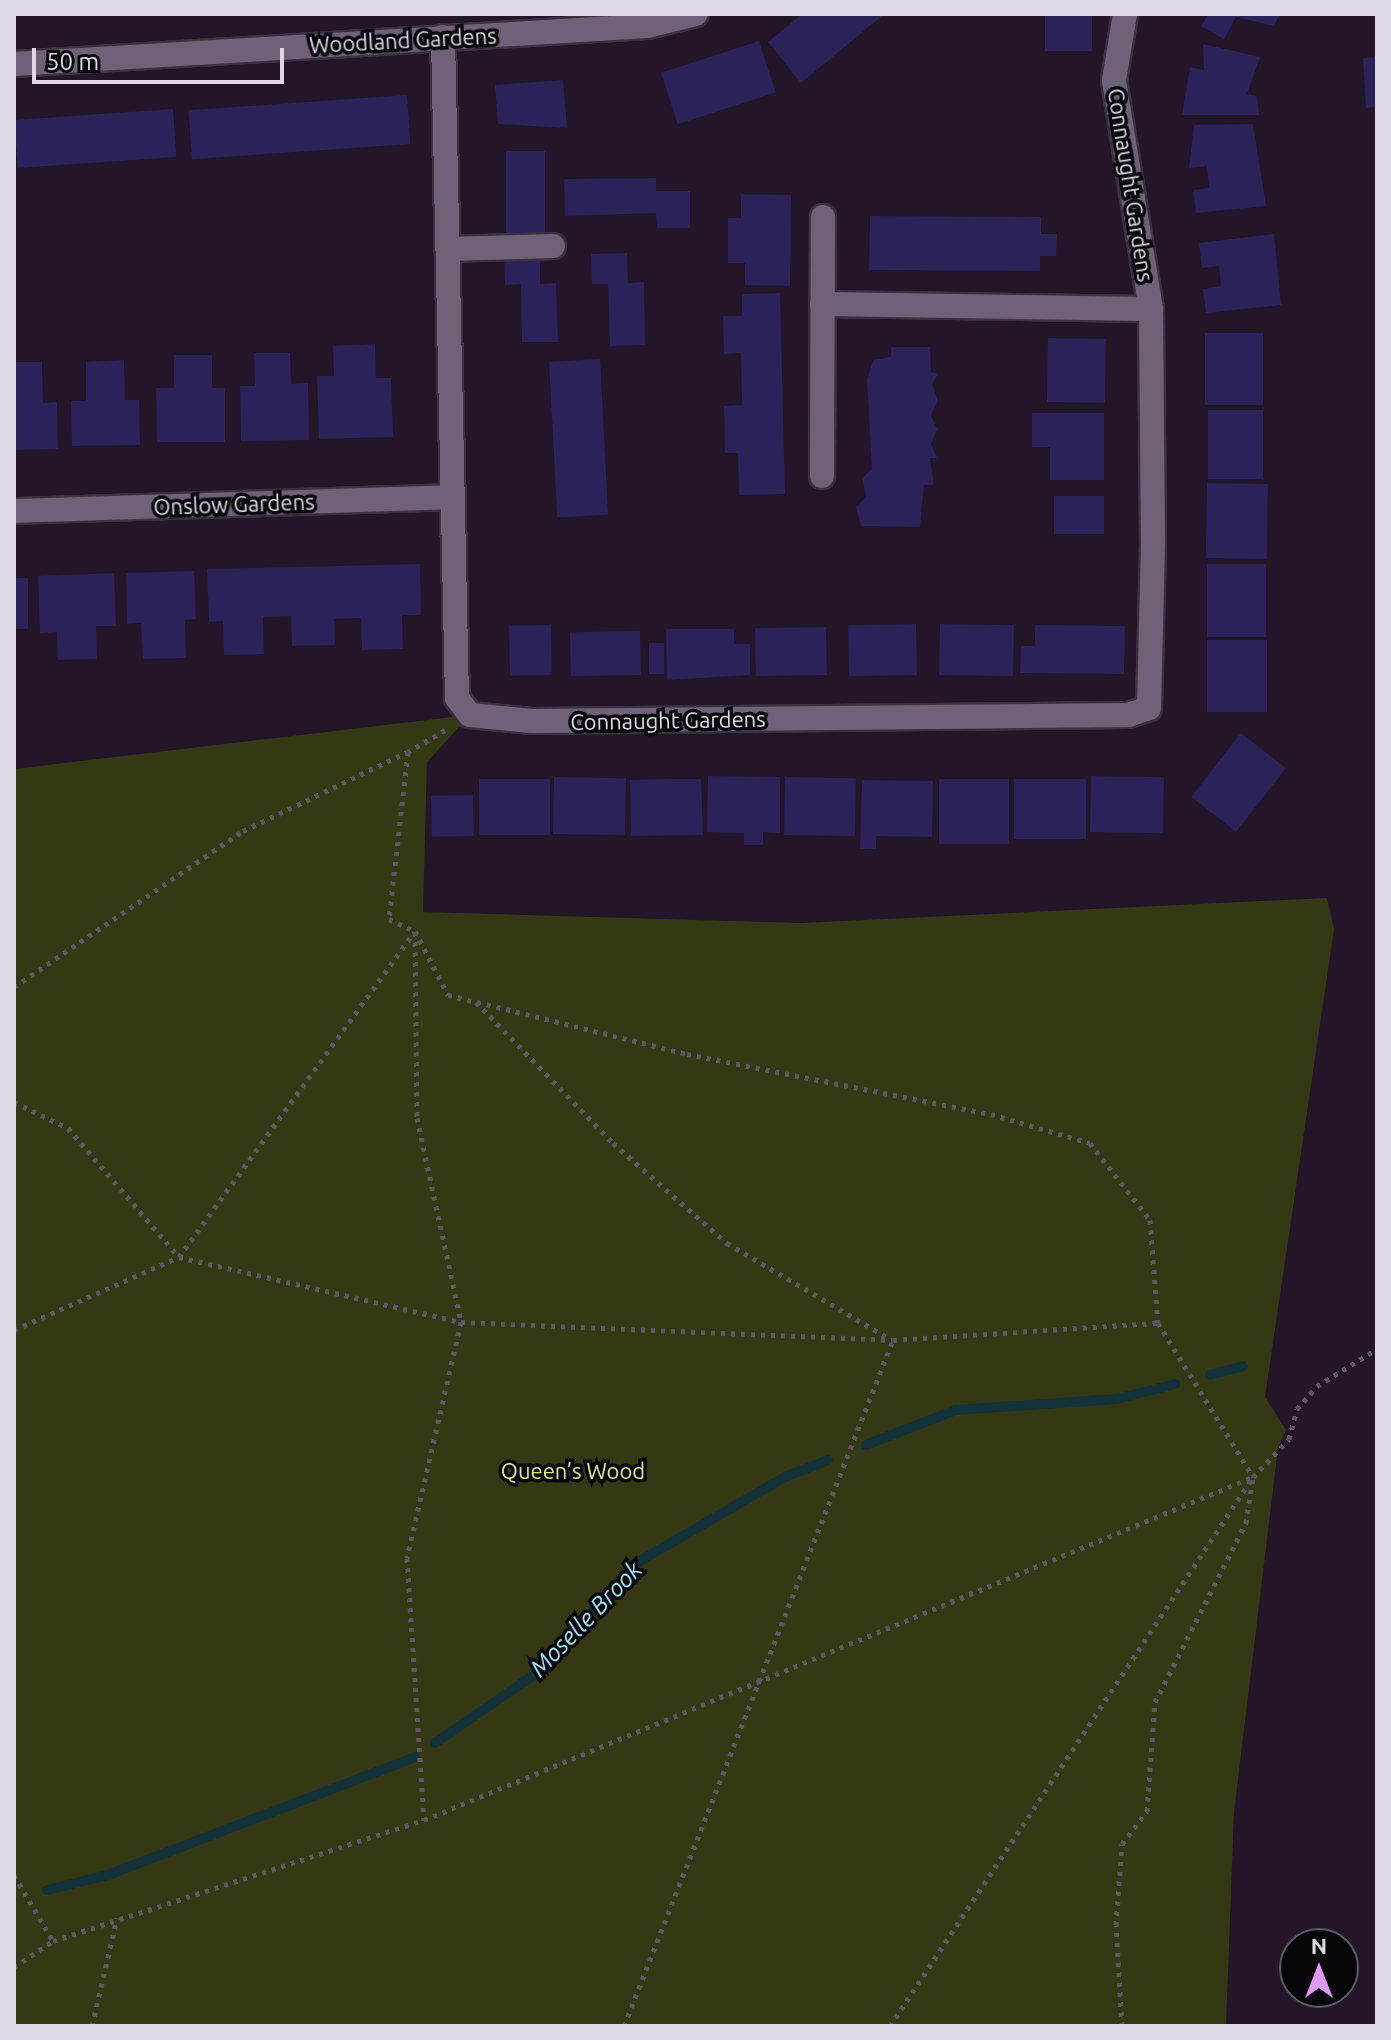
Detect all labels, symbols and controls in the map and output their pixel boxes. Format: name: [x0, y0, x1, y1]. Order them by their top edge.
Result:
street label: Woodland Gardens: [309, 22, 497, 58]
scale bar: [36, 32, 288, 82]
text: 50 m: [46, 48, 99, 75]
street label: Connaught Gardens: [1103, 86, 1159, 284]
street label: Onslow Gardens: [153, 488, 315, 520]
street label: Connaught Gardens: [570, 705, 766, 735]
park label: Queen’s Wood: [501, 1458, 645, 1484]
water label: Moselle Brook: [524, 1556, 648, 1682]
north arrow: [1279, 1928, 1359, 2008]
text: N: [1311, 1933, 1327, 1958]

